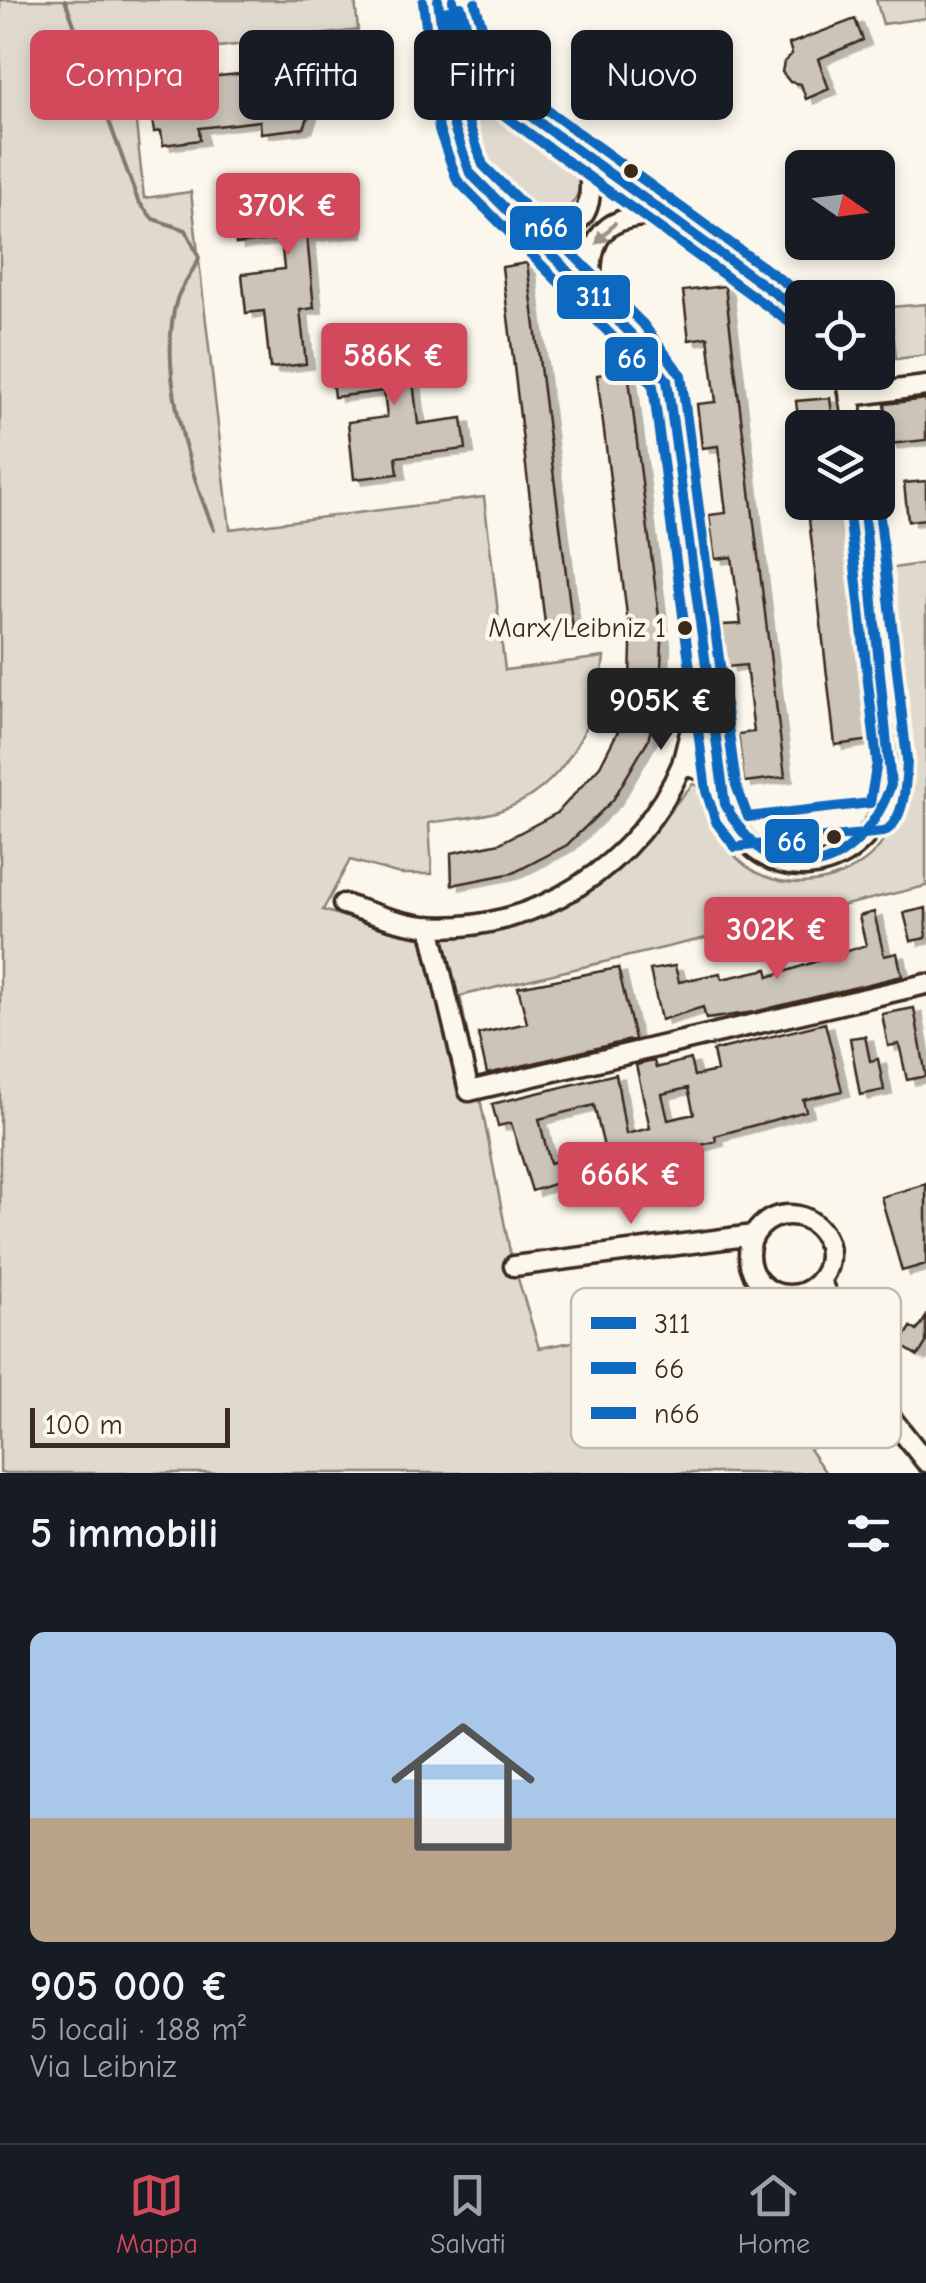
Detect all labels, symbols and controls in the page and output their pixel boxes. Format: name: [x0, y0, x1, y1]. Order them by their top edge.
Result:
chip: Compra: [30, 30, 219, 120]
chip: Affitta: [239, 30, 394, 120]
chip: Filtri: [414, 30, 551, 120]
chip: Nuovo: [571, 30, 733, 120]
north arrow: [785, 150, 895, 260]
map controls: [785, 150, 895, 520]
unlabelled marker: [621, 161, 641, 181]
pin: 370K €: [207, 173, 369, 258]
text: 370K €: [238, 187, 338, 224]
line badge: n66: [508, 204, 584, 252]
text: n66: [524, 212, 568, 244]
one-way arrow: [595, 220, 617, 245]
line badge: 311: [555, 273, 632, 321]
button: locate: [785, 280, 895, 390]
text: 311: [576, 281, 612, 313]
pin: 586K €: [313, 323, 475, 408]
line badge: 66: [603, 335, 660, 383]
text: 586K €: [343, 337, 445, 374]
text: 66: [617, 343, 647, 375]
button: layers: [785, 410, 895, 520]
place label: Marx/Leibniz 1: [488, 612, 666, 644]
marker: Marx/Leibniz 1: [675, 618, 695, 638]
pin: 905K €: [580, 668, 742, 753]
text: 905K €: [609, 682, 713, 719]
line badge: 66: [763, 817, 821, 865]
text: 66: [777, 826, 807, 858]
unlabelled marker: [824, 827, 844, 847]
pin: 302K €: [696, 897, 858, 982]
text: 302K €: [726, 911, 828, 948]
pin: 666K €: [550, 1142, 712, 1227]
text: 666K €: [580, 1156, 682, 1193]
legend: [571, 1288, 901, 1448]
text: 311: [654, 1308, 690, 1340]
text: 66: [654, 1353, 684, 1385]
text: n66: [654, 1398, 700, 1430]
scale bar: [30, 1403, 230, 1448]
text: 100 m: [45, 1409, 123, 1441]
icon: filters: [841, 1506, 896, 1561]
text: 5 immobili: [30, 1509, 218, 1558]
icon: home: [373, 1697, 553, 1877]
text: 905 000 €: [30, 1962, 229, 2011]
text: 5 locali · 188 m²: [30, 2011, 246, 2048]
text: Via Leibniz: [30, 2048, 176, 2085]
tab: Mappa: [116, 2168, 198, 2260]
tab: Salvati: [430, 2168, 506, 2260]
tab: Home: [738, 2168, 810, 2260]

